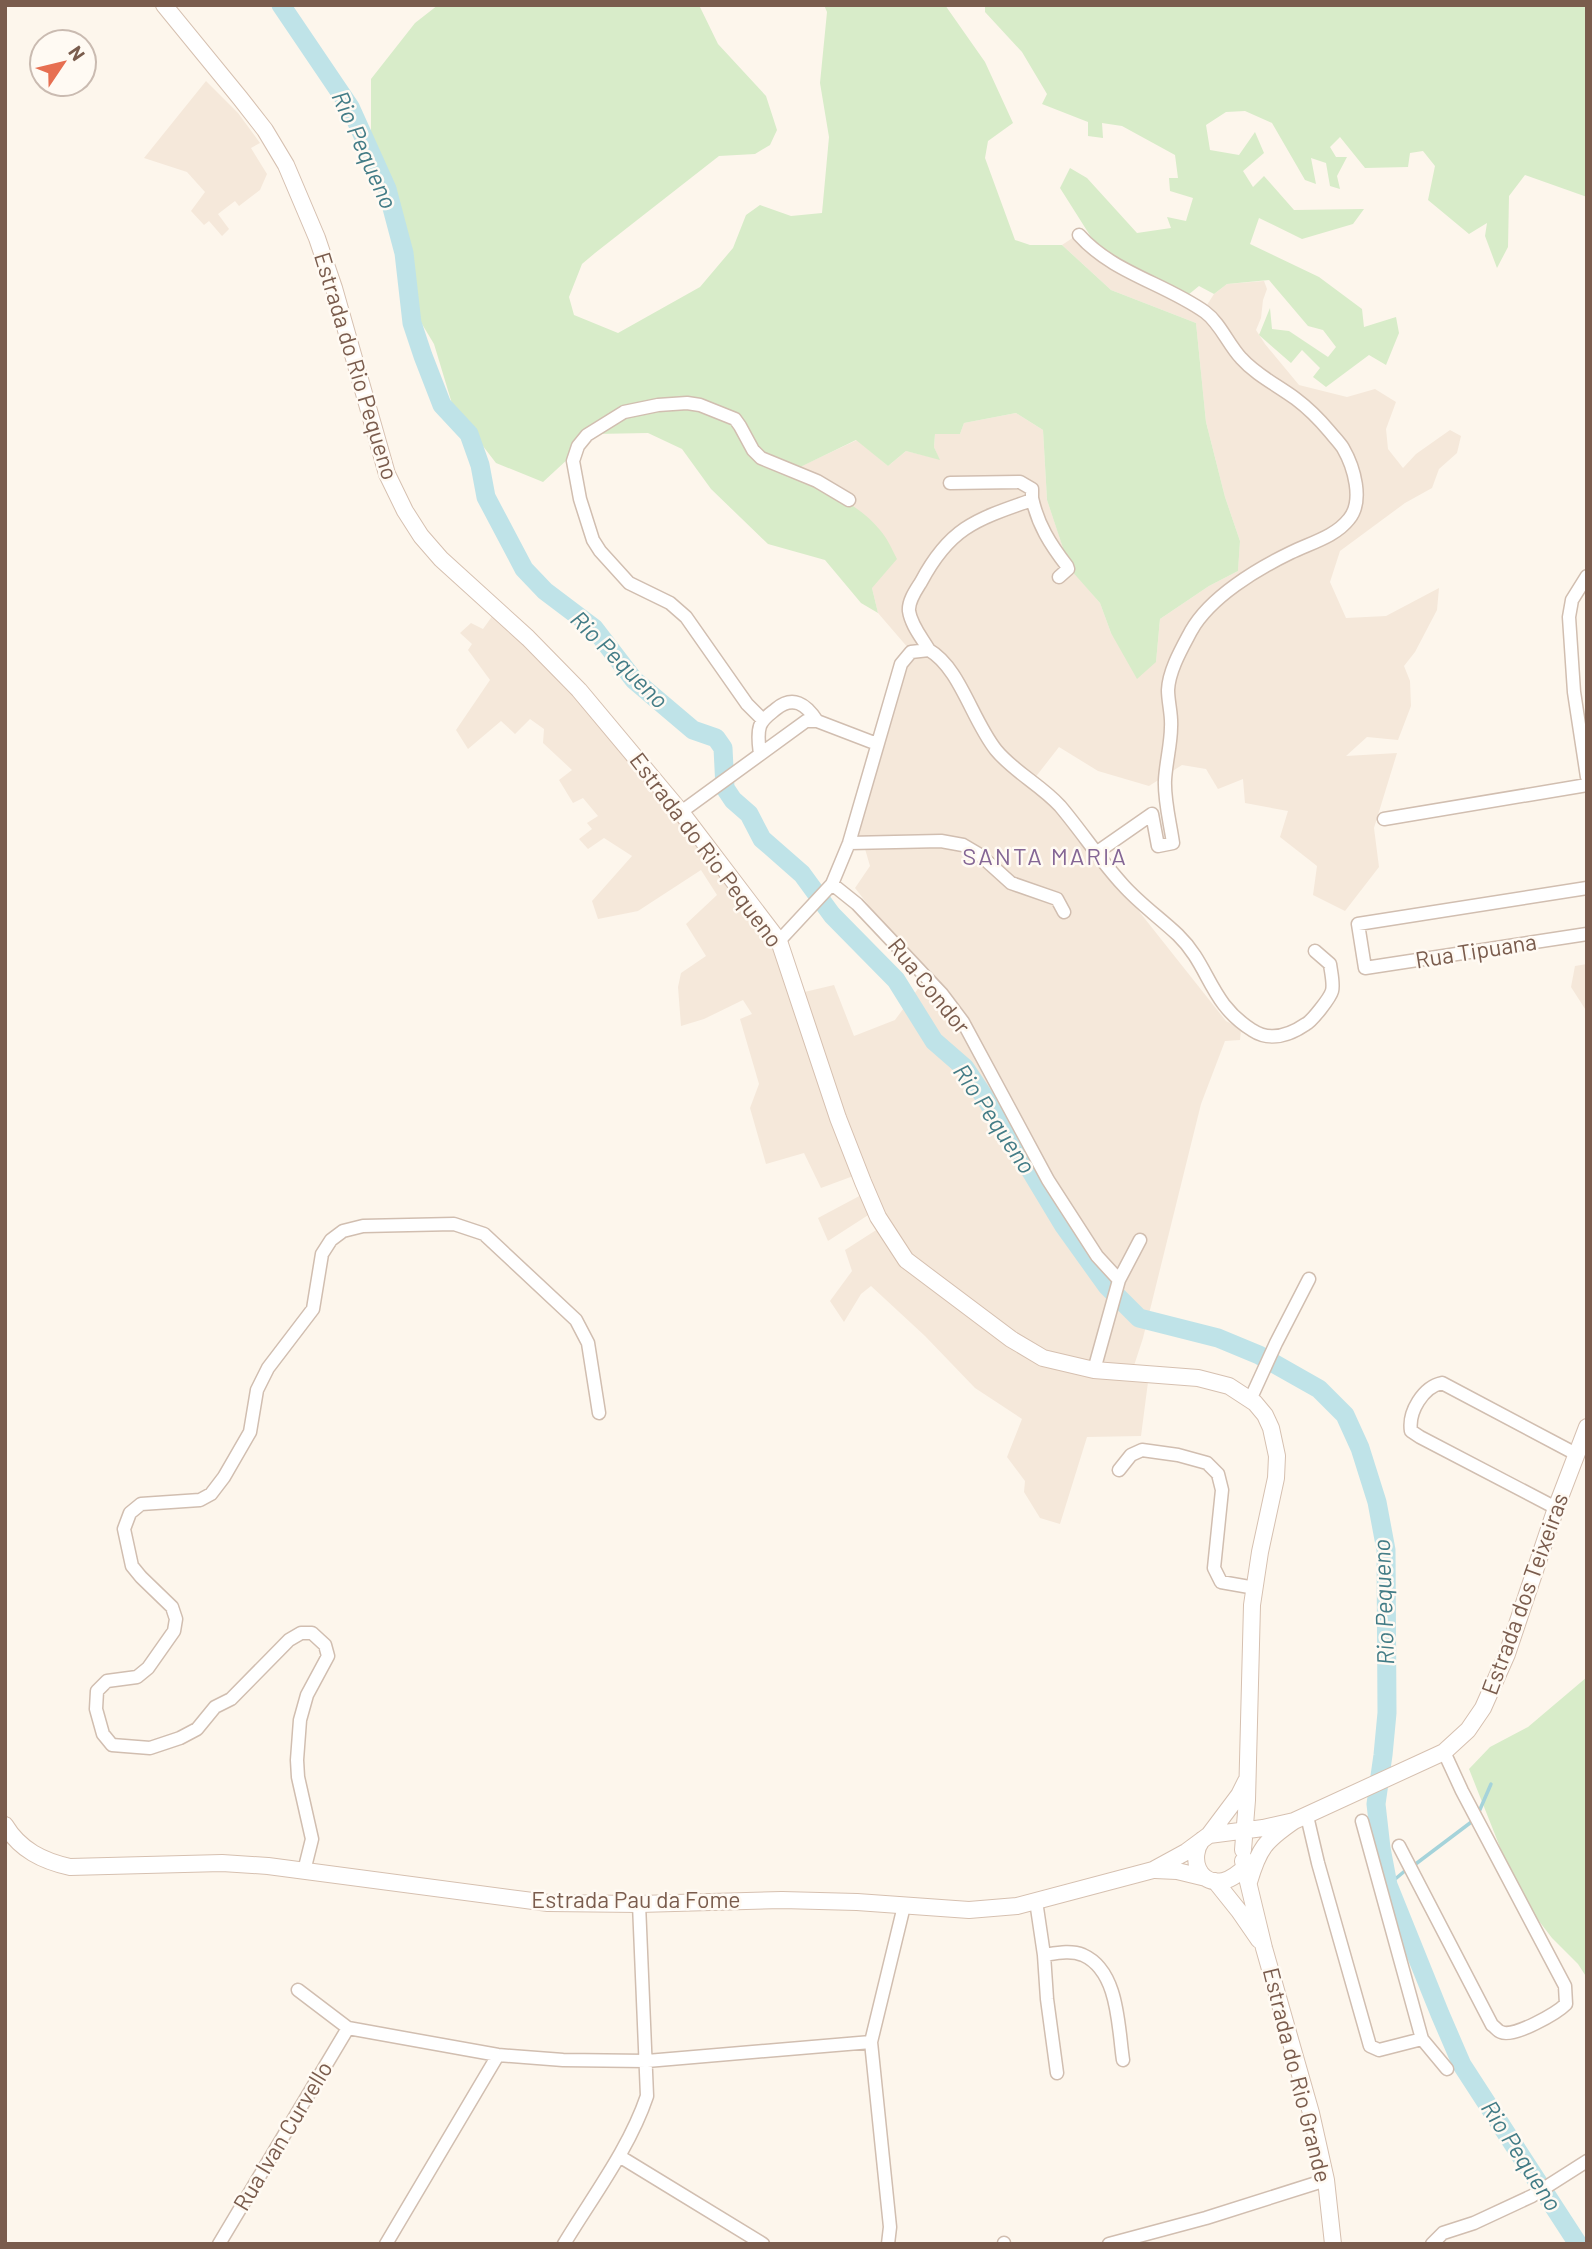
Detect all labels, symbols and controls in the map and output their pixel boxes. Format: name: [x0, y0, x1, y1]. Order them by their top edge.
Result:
north arrow: [28, 28, 98, 98]
text: N: [64, 41, 90, 65]
water label: Rio Pequeno: [326, 86, 404, 213]
street label: Estrada do Rio Pequeno: [309, 248, 405, 483]
water label: Rio Pequeno: [565, 604, 675, 714]
street label: Estrada do Rio Pequeno: [624, 746, 789, 952]
district label: SANTA MARIA: [962, 841, 1128, 870]
street label: Rua Tipuana: [1413, 927, 1538, 973]
street label: Rua Condor: [883, 932, 977, 1039]
water label: Rio Pequeno: [948, 1058, 1043, 1179]
street label: Estrada dos Teixeiras: [1475, 1489, 1574, 1698]
water label: Rio Pequeno: [1366, 1539, 1399, 1666]
street label: Estrada Pau da Fome: [531, 1885, 741, 1913]
street label: Estrada do Rio Grande: [1258, 1964, 1338, 2185]
street label: Rua Ivan Curvello: [227, 2056, 338, 2215]
water label: Rio Pequeno: [1476, 2094, 1569, 2216]

